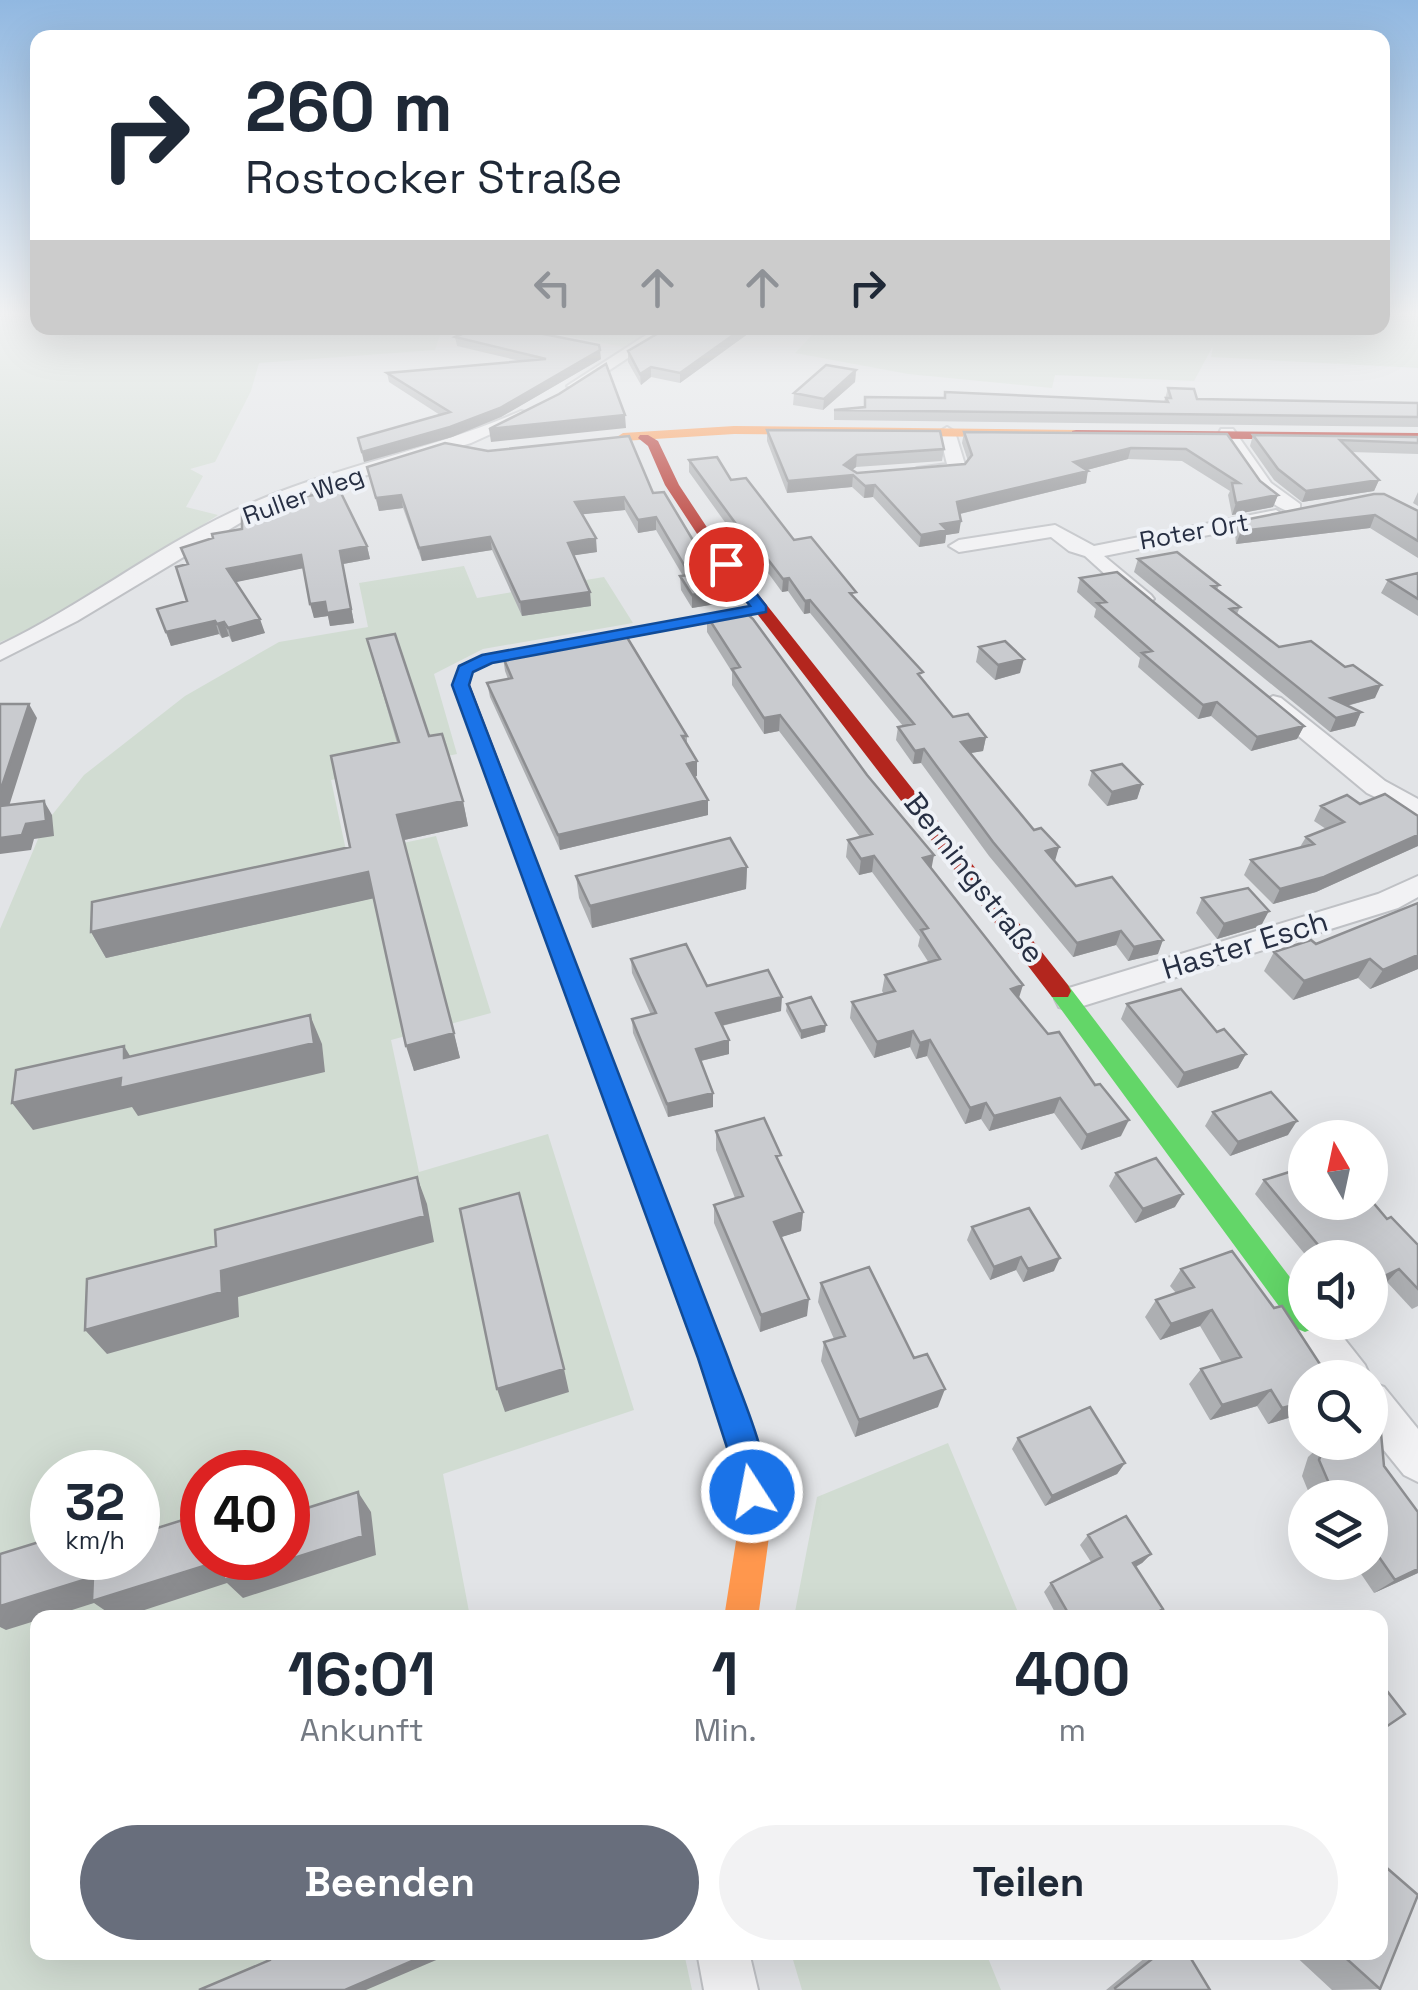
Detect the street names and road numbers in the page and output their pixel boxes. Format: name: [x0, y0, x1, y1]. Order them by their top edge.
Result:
street label: Ruller Weg: [238, 458, 368, 532]
street label: Roter Ort: [1137, 506, 1251, 556]
street label: Berningstraße: [896, 784, 1053, 971]
street label: Haster Esch: [1157, 901, 1332, 988]

